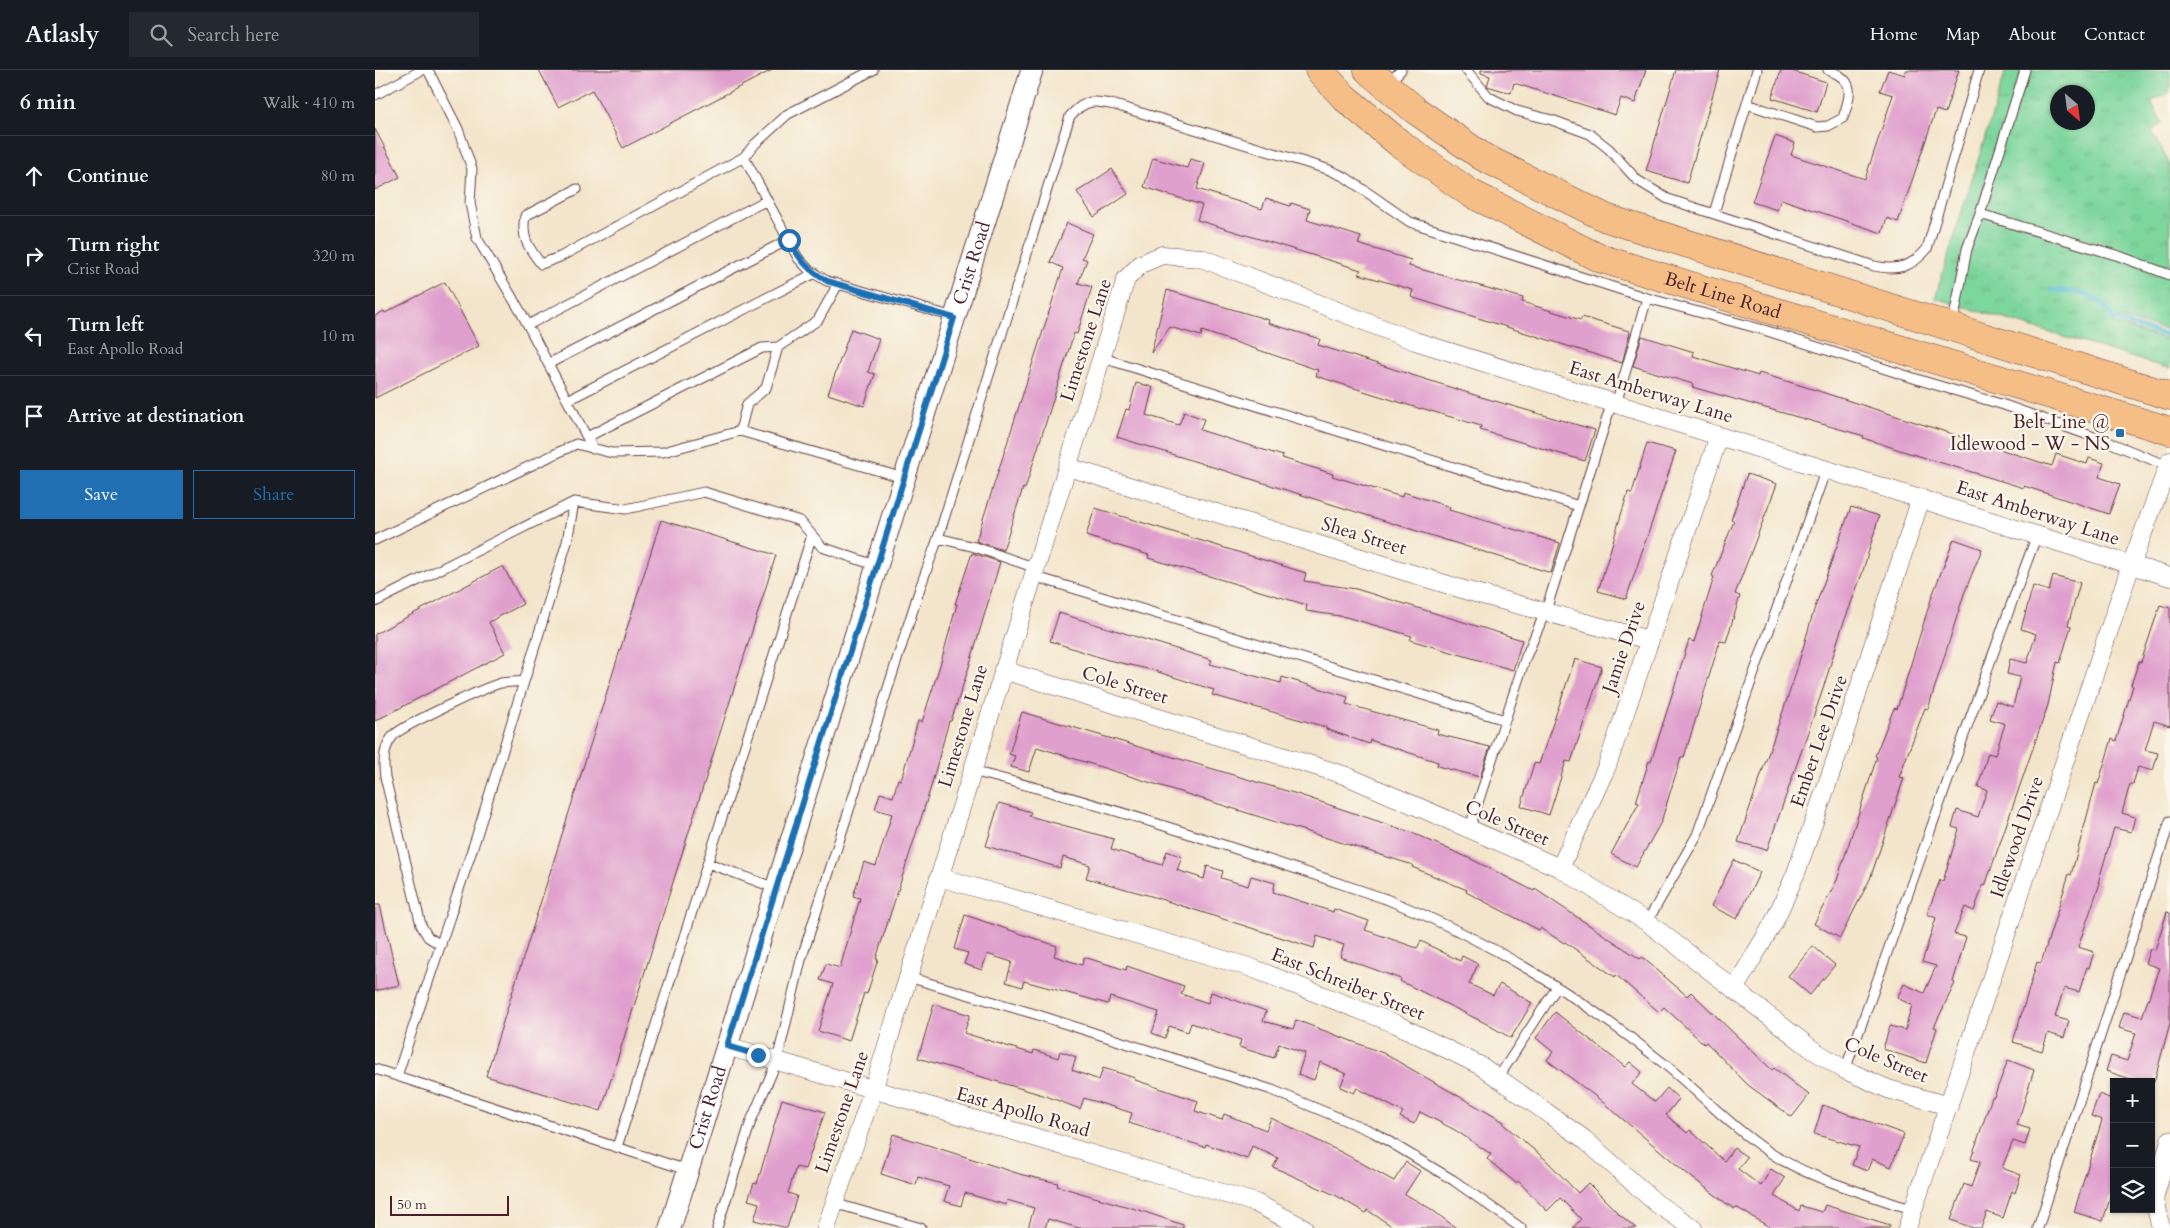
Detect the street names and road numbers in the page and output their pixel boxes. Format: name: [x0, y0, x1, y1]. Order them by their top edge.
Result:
street label: Crist Road: [946, 218, 997, 308]
street label: Belt Line Road: [1661, 266, 1784, 325]
street label: Limestone Lane: [1054, 275, 1118, 405]
street label: East Amberway Lane: [1566, 355, 1736, 429]
street label: East Amberway Lane: [1953, 474, 2123, 552]
street label: Shea Street: [1318, 511, 1410, 561]
street label: Jamie Drive: [1595, 598, 1652, 699]
street label: Cole Street: [1079, 660, 1171, 710]
street label: Limestone Lane: [932, 661, 994, 791]
street label: Ember Lee Drive: [1784, 671, 1854, 811]
street label: Idlewood Drive: [1984, 773, 2050, 901]
street label: Cole Street: [1461, 794, 1553, 852]
street label: East Schreiber Street: [1267, 941, 1429, 1027]
street label: Cole Street: [1840, 1031, 1932, 1089]
street label: Limestone Lane: [809, 1047, 875, 1177]
street label: Crist Road: [682, 1063, 733, 1153]
street label: East Apollo Road: [953, 1080, 1093, 1144]

